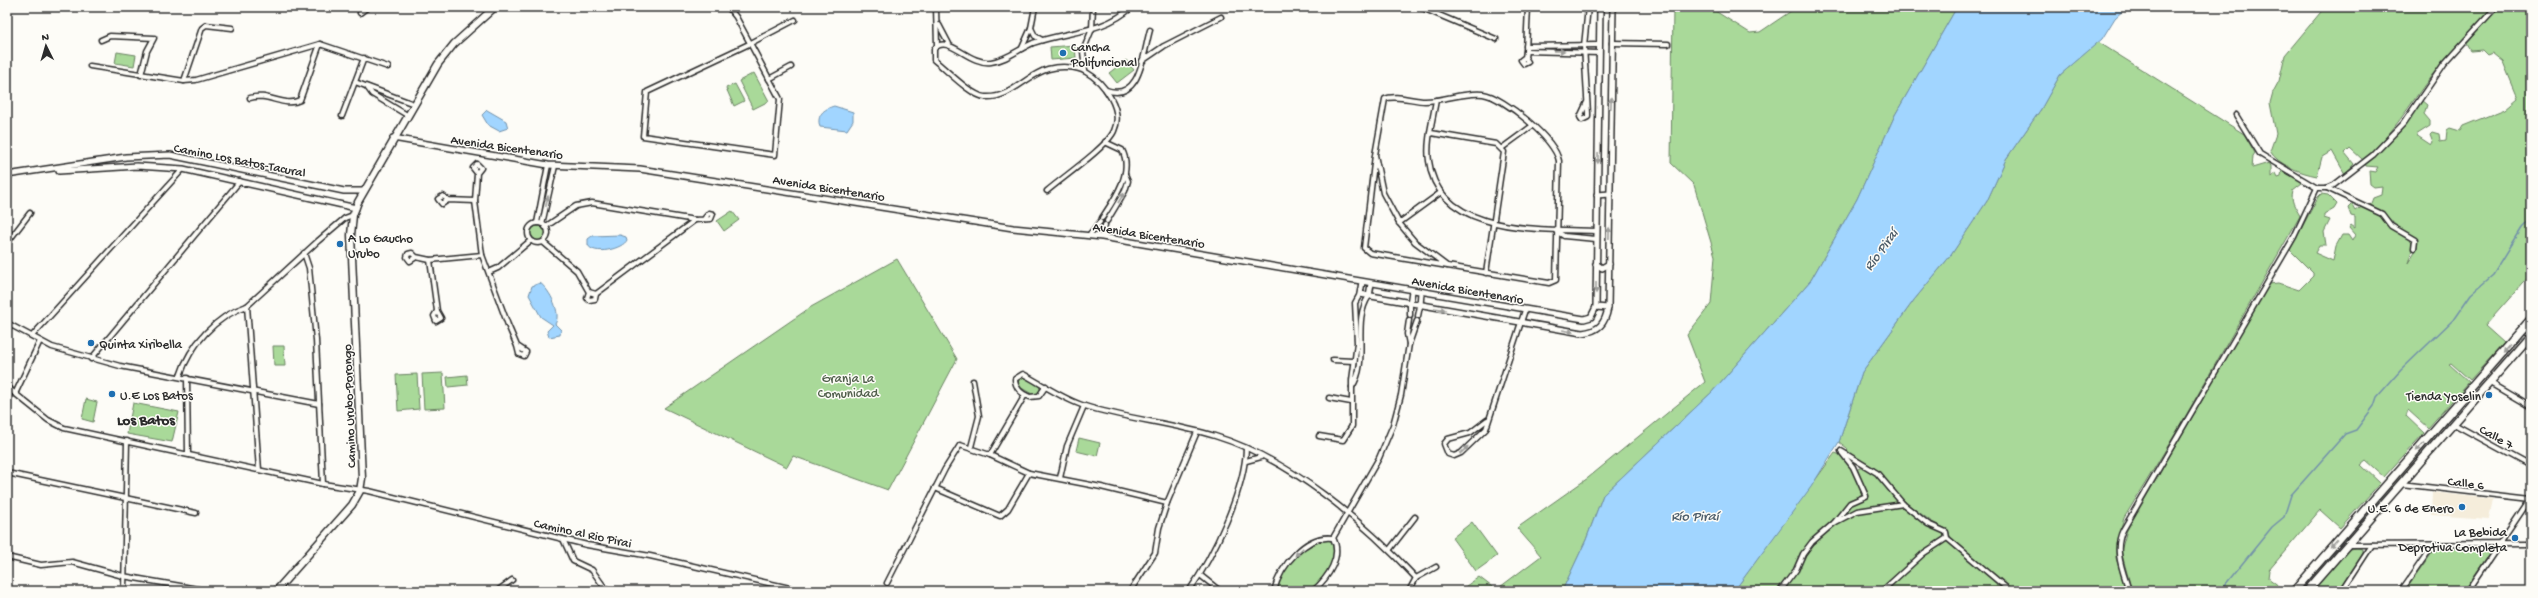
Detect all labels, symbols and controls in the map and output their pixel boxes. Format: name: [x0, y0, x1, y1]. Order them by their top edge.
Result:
north arrow: [26, 26, 66, 66]
text: N: [41, 32, 49, 44]
place label: Cancha Polifuncional: [1070, 41, 1137, 71]
marker: Cancha Polifuncional: [1058, 48, 1068, 58]
one-way arrow: [1553, 48, 1566, 54]
one-way arrow: [1608, 96, 1614, 109]
street label: Avenida Bicentenario: [449, 133, 564, 164]
street label: Camino Los Batos-Tacural: [172, 141, 307, 182]
one-way arrow: [1594, 152, 1601, 164]
street label: Avenida Bicentenario: [771, 173, 886, 206]
one-way arrow: [1117, 192, 1124, 204]
one-way arrow: [545, 195, 551, 207]
street label: Avenida Bicentenario: [1091, 220, 1206, 253]
water label: Río Piraí: [1861, 224, 1905, 275]
one-way arrow: [1606, 227, 1613, 239]
place label: A Lo Gaucho Urubo: [348, 232, 413, 262]
marker: A Lo Gaucho Urubo: [335, 239, 345, 249]
street label: Avenida Bicentenario: [1410, 274, 1525, 309]
one-way arrow: [1593, 282, 1599, 295]
one-way arrow: [1434, 306, 1446, 312]
one-way arrow: [1562, 328, 1574, 334]
marker: Quinta Xiribella: [86, 338, 96, 348]
place label: Quinta Xiribella: [99, 338, 183, 353]
street label: Camino Urubo-Porongo: [341, 344, 360, 468]
one-way arrow: [2501, 344, 2510, 354]
park label: Granja La Comunidad: [818, 372, 880, 402]
marker: U.E Los Batos: [107, 389, 117, 399]
place label: U.E Los Batos: [120, 389, 194, 404]
place label: Tienda Yoselin: [2405, 390, 2482, 405]
marker: Tienda Yoselin: [2484, 390, 2494, 400]
district label: Los Batos: [117, 412, 176, 430]
street label: Calle 7: [2476, 423, 2516, 454]
one-way arrow: [2415, 442, 2425, 452]
one-way arrow: [1459, 445, 1470, 454]
street label: Calle 6: [2447, 475, 2485, 494]
place label: U.E. 6 de Enero: [2368, 502, 2454, 517]
marker: U.E. 6 de Enero: [2457, 502, 2467, 512]
water label: Río Piraí: [1671, 509, 1722, 526]
street label: Camino al Rio Pirai: [532, 517, 633, 552]
place label: La Bebida Deprotiva Completa: [2397, 526, 2508, 556]
marker: La Bebida Deprotiva Completa: [2510, 533, 2520, 543]
one-way arrow: [2329, 539, 2338, 549]
one-way arrow: [1294, 547, 1304, 557]

